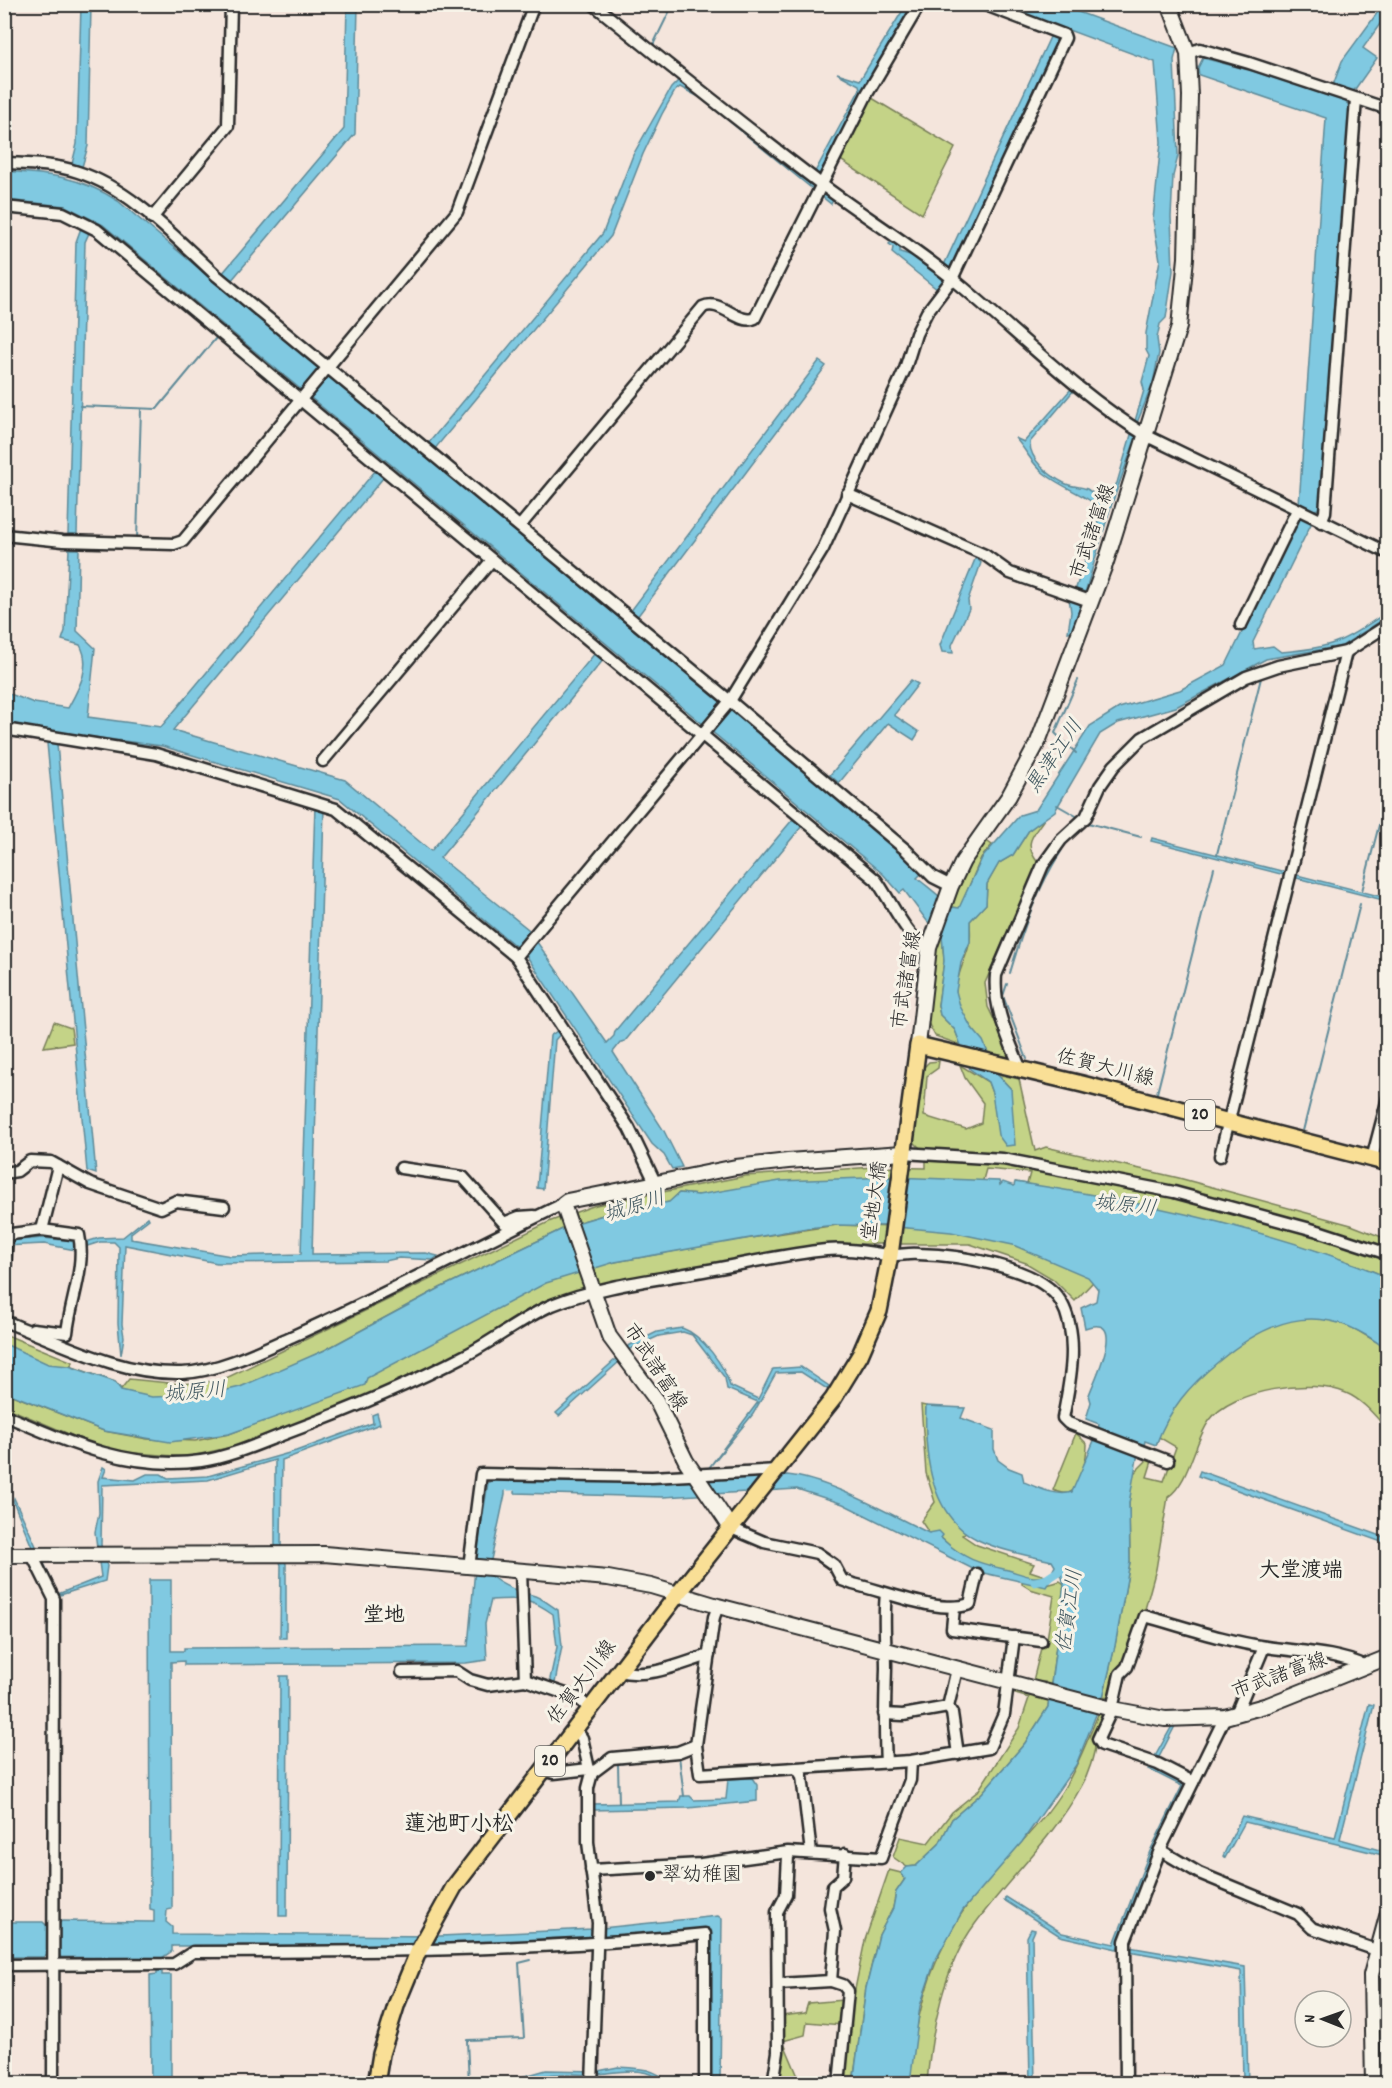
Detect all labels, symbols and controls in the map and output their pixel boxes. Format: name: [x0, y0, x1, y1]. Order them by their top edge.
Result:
street label: 市武諸富線: [1064, 480, 1124, 584]
water label: 黒津江川: [1020, 714, 1092, 800]
street label: 市武諸富線: [886, 928, 930, 1032]
street label: 佐賀大川線: [1053, 1043, 1157, 1095]
road number: 20: [1185, 1100, 1215, 1130]
street label: 堂地大橋: [857, 1159, 895, 1243]
water label: 城原川: [600, 1184, 670, 1232]
water label: 城原川: [1092, 1188, 1158, 1226]
street label: 市武諸富線: [615, 1318, 693, 1418]
water label: 城原川: [162, 1376, 228, 1412]
district label: 大堂渡端: [1259, 1557, 1343, 1587]
water label: 佐賀江川: [1050, 1567, 1092, 1655]
district label: 堂地: [363, 1602, 405, 1632]
street label: 佐賀大川線: [542, 1635, 624, 1731]
street label: 市武諸富線: [1228, 1647, 1332, 1707]
road number: 20: [535, 1746, 565, 1776]
district label: 蓮池町小松: [404, 1810, 514, 1841]
place label: 翠幼稚園: [662, 1862, 742, 1890]
marker: 翠幼稚園: [643, 1869, 657, 1883]
north arrow: [1293, 1989, 1353, 2049]
text: N: [1299, 2015, 1322, 2023]

